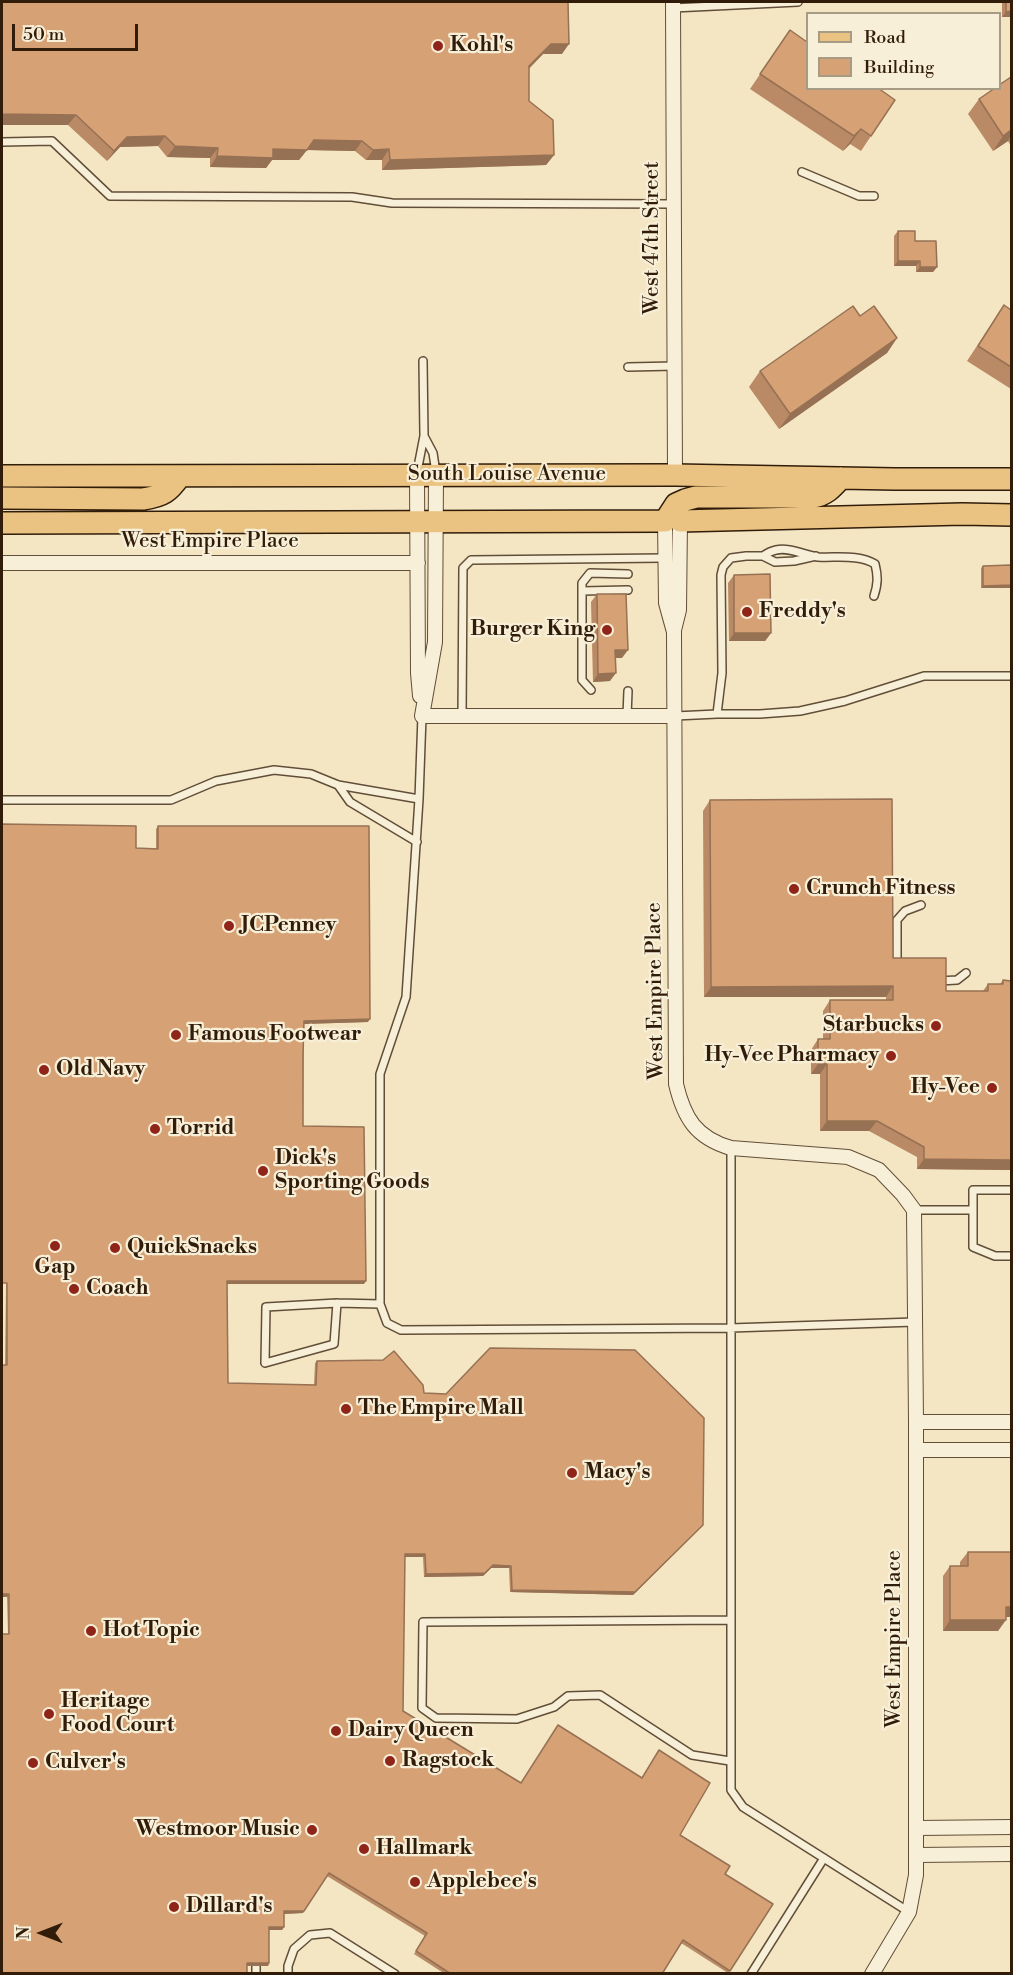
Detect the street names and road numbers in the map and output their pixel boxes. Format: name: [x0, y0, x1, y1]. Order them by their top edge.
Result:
street label: West 47th Street: [640, 161, 666, 315]
street label: South Louise Avenue: [408, 462, 606, 488]
street label: West Empire Place: [121, 529, 299, 555]
street label: West Empire Place: [642, 902, 670, 1080]
street label: West Empire Place: [882, 1550, 908, 1728]

